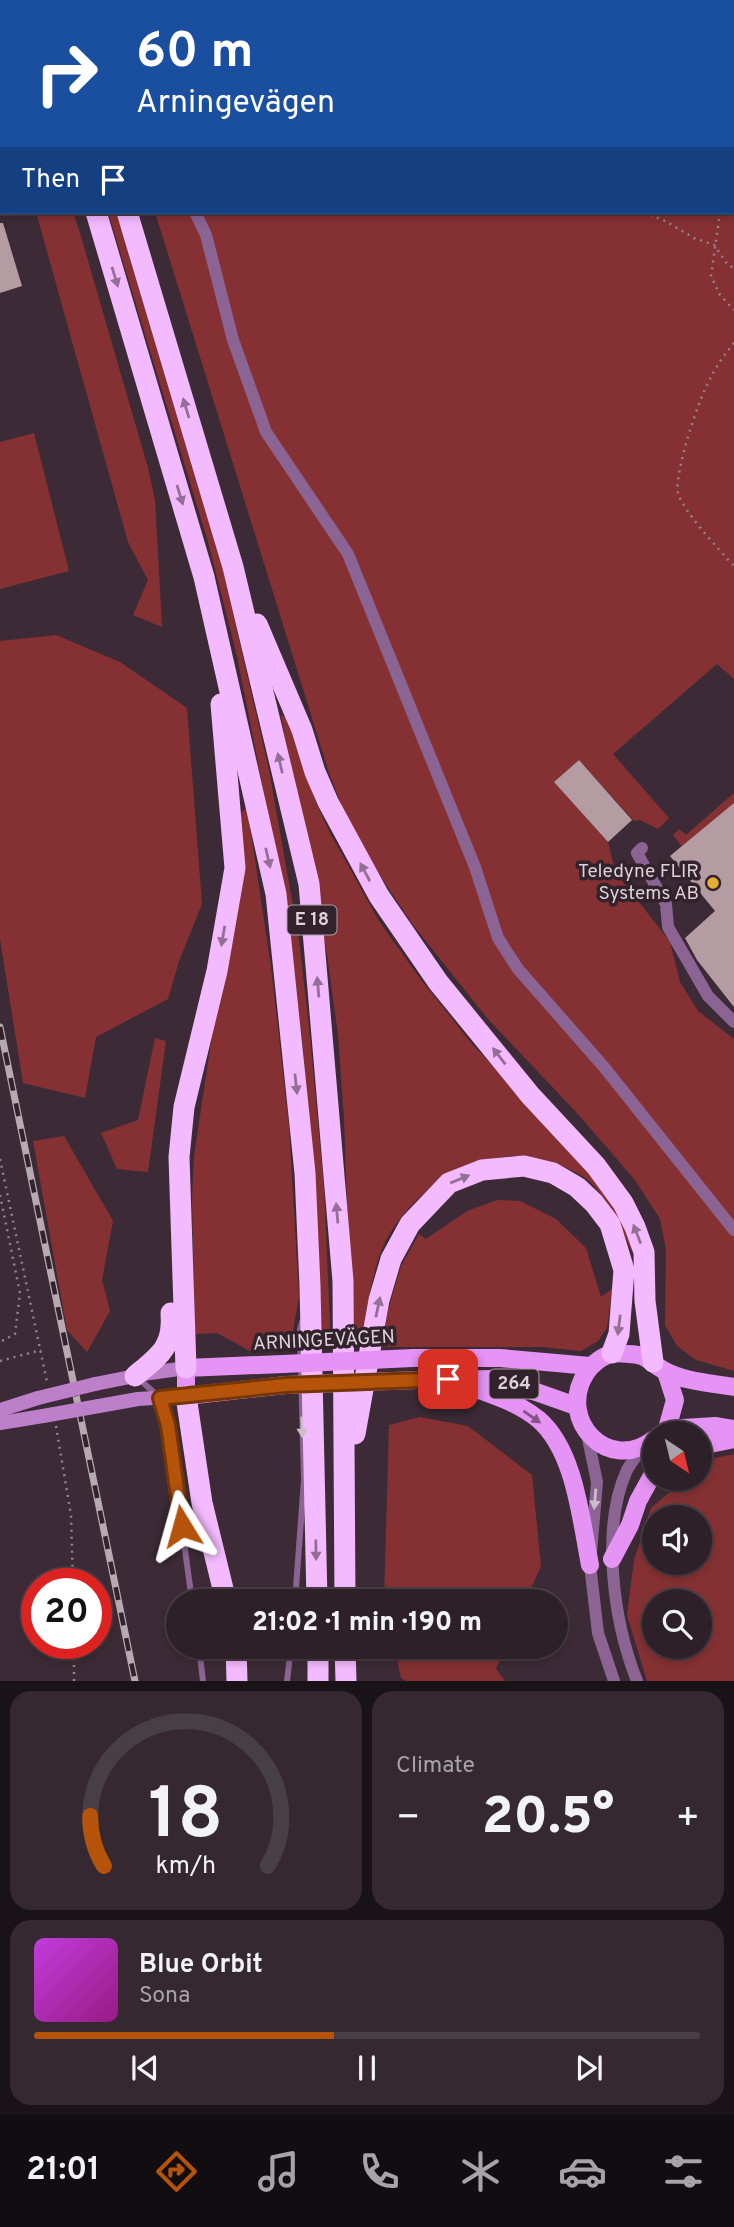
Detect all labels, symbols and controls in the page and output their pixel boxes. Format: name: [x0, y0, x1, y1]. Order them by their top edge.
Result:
text: 60 m: [136, 23, 254, 85]
icon: right: [21, 28, 112, 119]
text: Arningevägen: [136, 84, 335, 124]
icon: arrive: [94, 161, 132, 199]
text: Then: [21, 164, 80, 197]
one-way arrow: [111, 267, 121, 288]
one-way arrow: [180, 397, 190, 418]
one-way arrow: [176, 485, 186, 506]
one-way arrow: [274, 752, 285, 774]
one-way arrow: [263, 847, 274, 869]
place label: Teledyne FLIR Systems AB: [578, 860, 699, 906]
one-way arrow: [360, 861, 372, 881]
marker: Teledyne FLIR Systems AB: [705, 875, 721, 891]
road number: E 18: [288, 905, 336, 934]
one-way arrow: [217, 925, 228, 947]
one-way arrow: [312, 975, 323, 997]
one-way arrow: [491, 1047, 506, 1065]
one-way arrow: [290, 1073, 301, 1095]
one-way arrow: [450, 1174, 471, 1185]
one-way arrow: [331, 1202, 342, 1224]
one-way arrow: [632, 1223, 643, 1244]
one-way arrow: [373, 1296, 384, 1318]
one-way arrow: [614, 1314, 625, 1336]
street label: ARNINGEVÄGEN: [252, 1324, 396, 1357]
pin: [418, 1349, 478, 1409]
icon: arrive: [429, 1360, 467, 1398]
road number: 264: [490, 1370, 538, 1399]
one-way arrow: [523, 1410, 542, 1424]
one-way arrow: [297, 1416, 308, 1438]
north arrow: [642, 1421, 712, 1491]
map controls: [642, 1421, 712, 1659]
one-way arrow: [589, 1488, 600, 1510]
position arrow: [145, 1489, 219, 1563]
button: sound: [642, 1505, 712, 1575]
one-way arrow: [310, 1539, 321, 1561]
speed limit sign: 20: [21, 1568, 112, 1659]
button: search: [642, 1589, 712, 1659]
text: 21:02 · 1 min · 190 m: [252, 1607, 482, 1640]
text: Climate: [396, 1752, 475, 1781]
text: 18: [149, 1773, 223, 1865]
text: 20.5°: [482, 1786, 614, 1852]
text: −: [396, 1795, 421, 1844]
text: +: [675, 1795, 700, 1844]
text: km/h: [156, 1851, 216, 1883]
text: Blue Orbit: [139, 1949, 263, 1982]
text: Sona: [139, 1982, 190, 2011]
icon: previous: [126, 2049, 164, 2087]
icon: pause: [348, 2049, 386, 2087]
icon: next: [570, 2049, 608, 2087]
icon: directions: [152, 2147, 201, 2196]
icon: music: [254, 2147, 303, 2196]
icon: phone: [355, 2147, 404, 2196]
icon: climate: [456, 2147, 505, 2196]
icon: car: [558, 2147, 607, 2196]
icon: filters: [659, 2147, 708, 2196]
text: 21:01: [26, 2151, 100, 2191]

